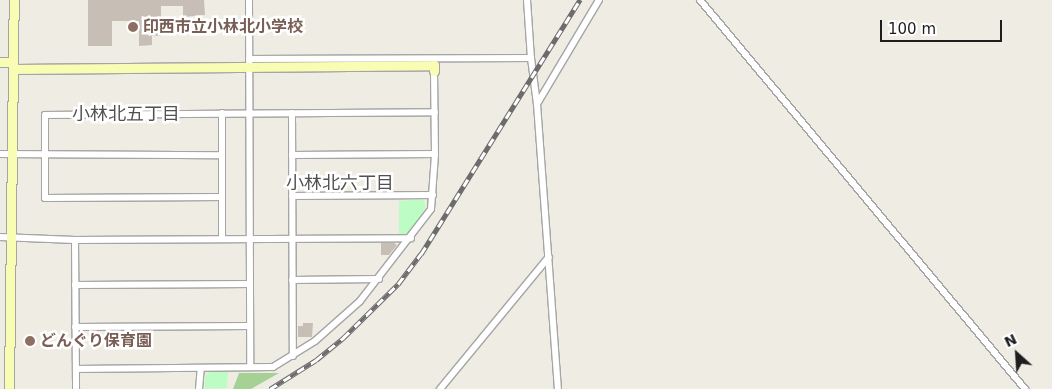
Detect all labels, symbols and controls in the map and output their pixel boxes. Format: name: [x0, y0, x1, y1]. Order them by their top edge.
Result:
scale bar: [882, 10, 1004, 42]
place label: 印西市立小林北小学校: [143, 17, 303, 37]
text: 100 m: [888, 20, 936, 38]
marker: 印西市立小林北小学校: [127, 21, 139, 33]
district label: 小林北五丁目: [72, 103, 180, 125]
district label: 小林北六丁目: [286, 172, 394, 194]
north arrow: [992, 329, 1042, 379]
place label: どんぐり保育園: [40, 331, 152, 351]
text: N: [1002, 331, 1019, 350]
marker: どんぐり保育園: [24, 335, 36, 347]

